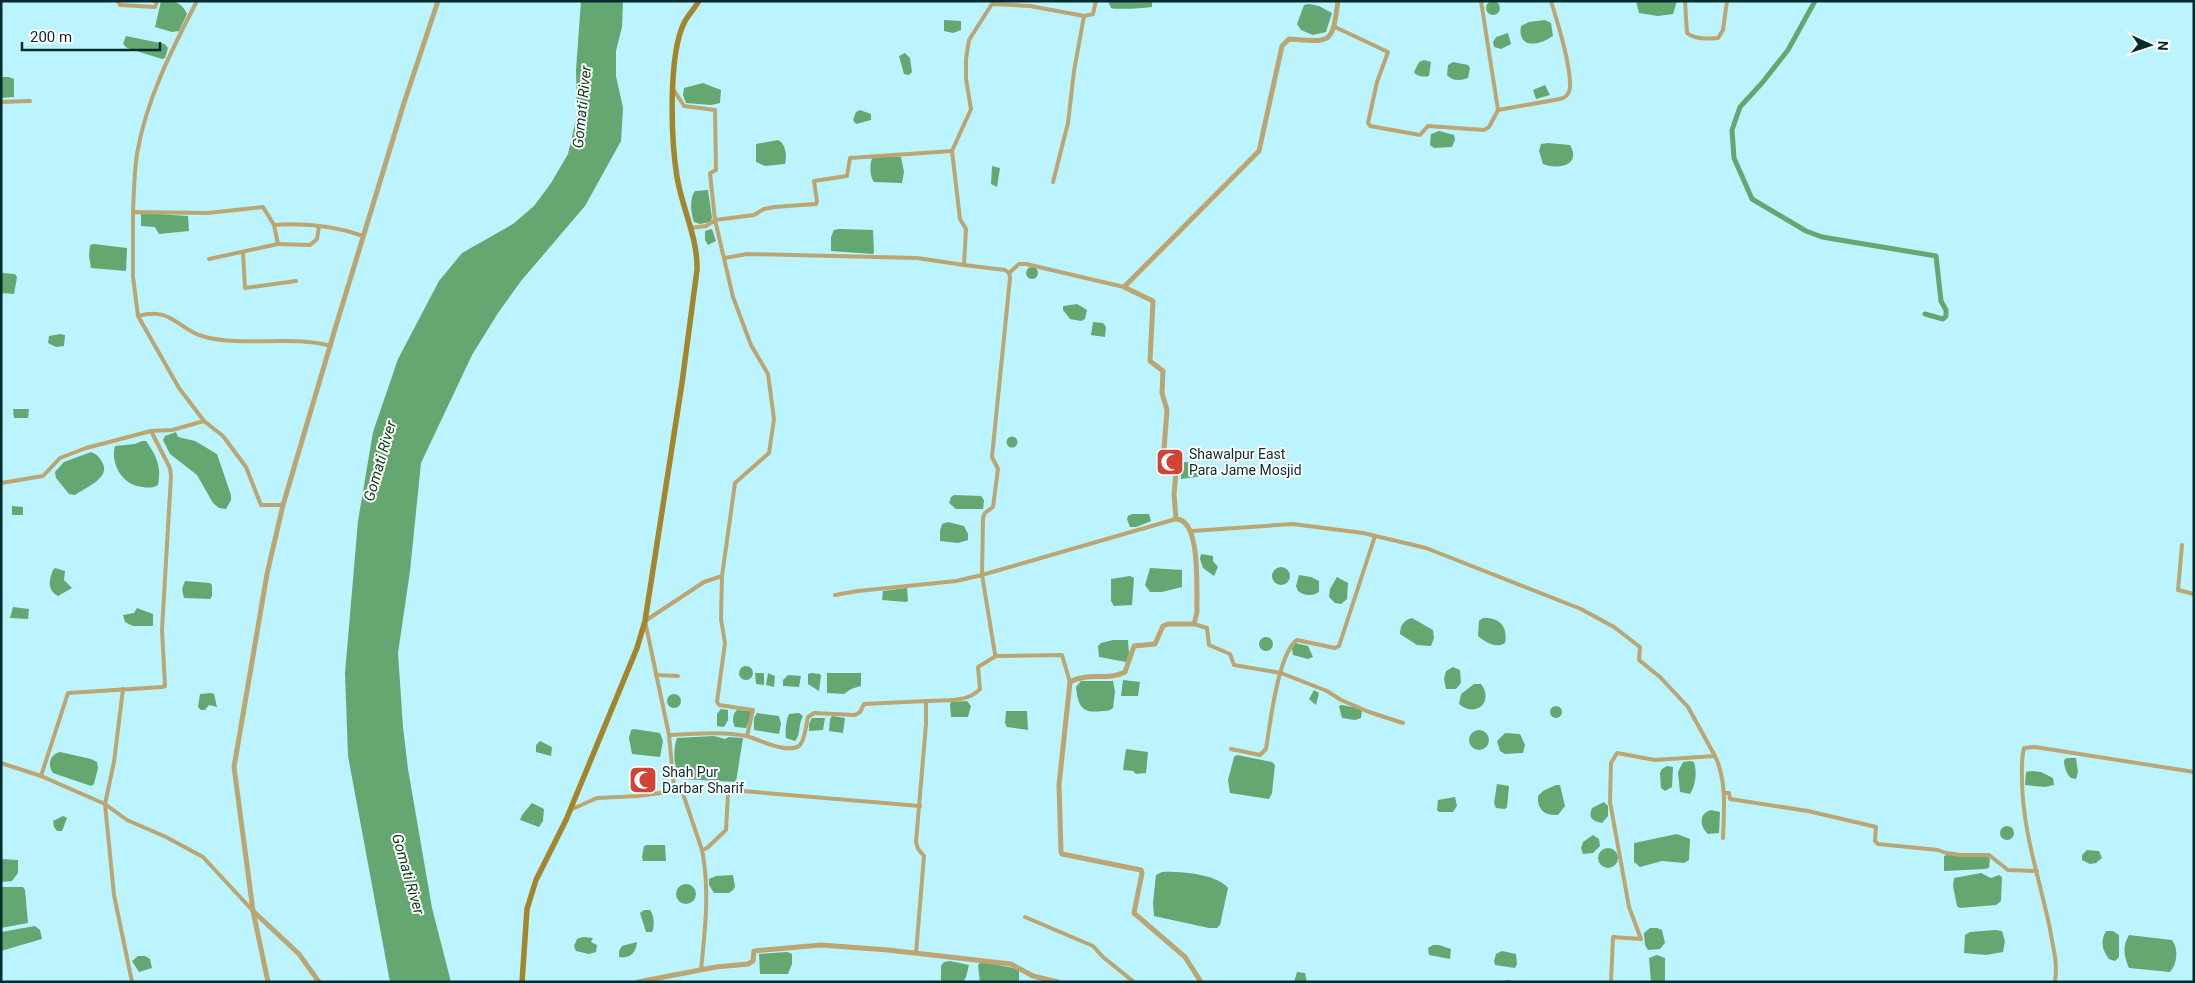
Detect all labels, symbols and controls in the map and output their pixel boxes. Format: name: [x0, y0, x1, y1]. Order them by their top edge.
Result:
scale bar: [22, 20, 160, 52]
north arrow: [2125, 20, 2175, 70]
text: 200 m: [30, 28, 72, 46]
text: N: [2155, 40, 2171, 51]
water label: Gomati River: [569, 64, 595, 149]
water label: Gomati River: [360, 418, 400, 503]
place label: Shawalpur East Para Jame Mosjid: [1189, 446, 1302, 478]
mosque icon: Shawalpur East Para Jame Mosjid: [1155, 447, 1185, 477]
place label: Shah Pur Darbar Sharif: [662, 764, 744, 796]
mosque icon: Shah Pur Darbar Sharif: [628, 765, 658, 795]
water label: Gomati River: [388, 832, 428, 917]

